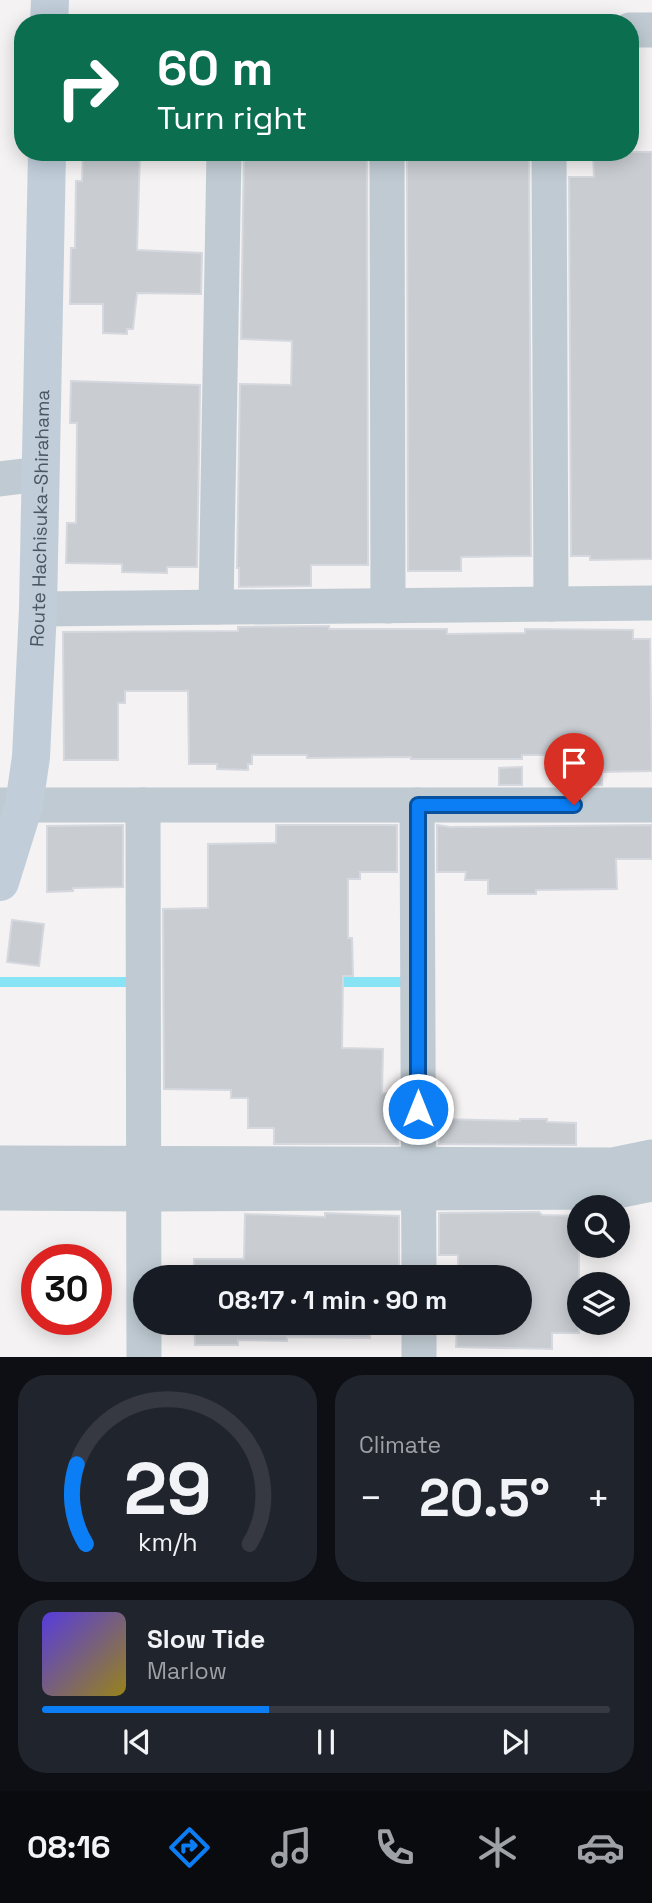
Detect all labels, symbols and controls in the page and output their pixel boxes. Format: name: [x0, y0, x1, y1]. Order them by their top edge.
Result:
text: 60 m: [157, 37, 273, 99]
icon: right: [42, 42, 133, 133]
text: Turn right: [157, 98, 307, 138]
street label: Route Hachisuka-Shirahama: [24, 389, 55, 648]
pin: [544, 733, 604, 805]
icon: arrive: [555, 744, 593, 782]
position arrow: [381, 1072, 455, 1146]
map controls: [567, 1195, 630, 1335]
button: search: [567, 1195, 630, 1258]
speed limit sign: 30: [21, 1244, 112, 1335]
button: layers: [567, 1272, 630, 1335]
text: 08:17 · 1 min · 90 m: [218, 1283, 447, 1317]
text: Climate: [359, 1430, 441, 1460]
text: 29: [124, 1443, 211, 1536]
text: 20.5°: [419, 1465, 550, 1531]
text: −: [359, 1474, 383, 1522]
text: +: [586, 1474, 610, 1522]
text: km/h: [138, 1526, 197, 1558]
text: Slow Tide: [147, 1622, 265, 1656]
text: Marlow: [147, 1656, 227, 1686]
icon: previous: [118, 1723, 156, 1761]
icon: pause: [307, 1723, 345, 1761]
icon: next: [496, 1723, 534, 1761]
icon: directions: [165, 1823, 214, 1872]
icon: music: [267, 1823, 316, 1872]
icon: phone: [370, 1823, 419, 1872]
icon: climate: [473, 1823, 522, 1872]
icon: car: [576, 1823, 625, 1872]
text: 08:16: [27, 1827, 111, 1867]

